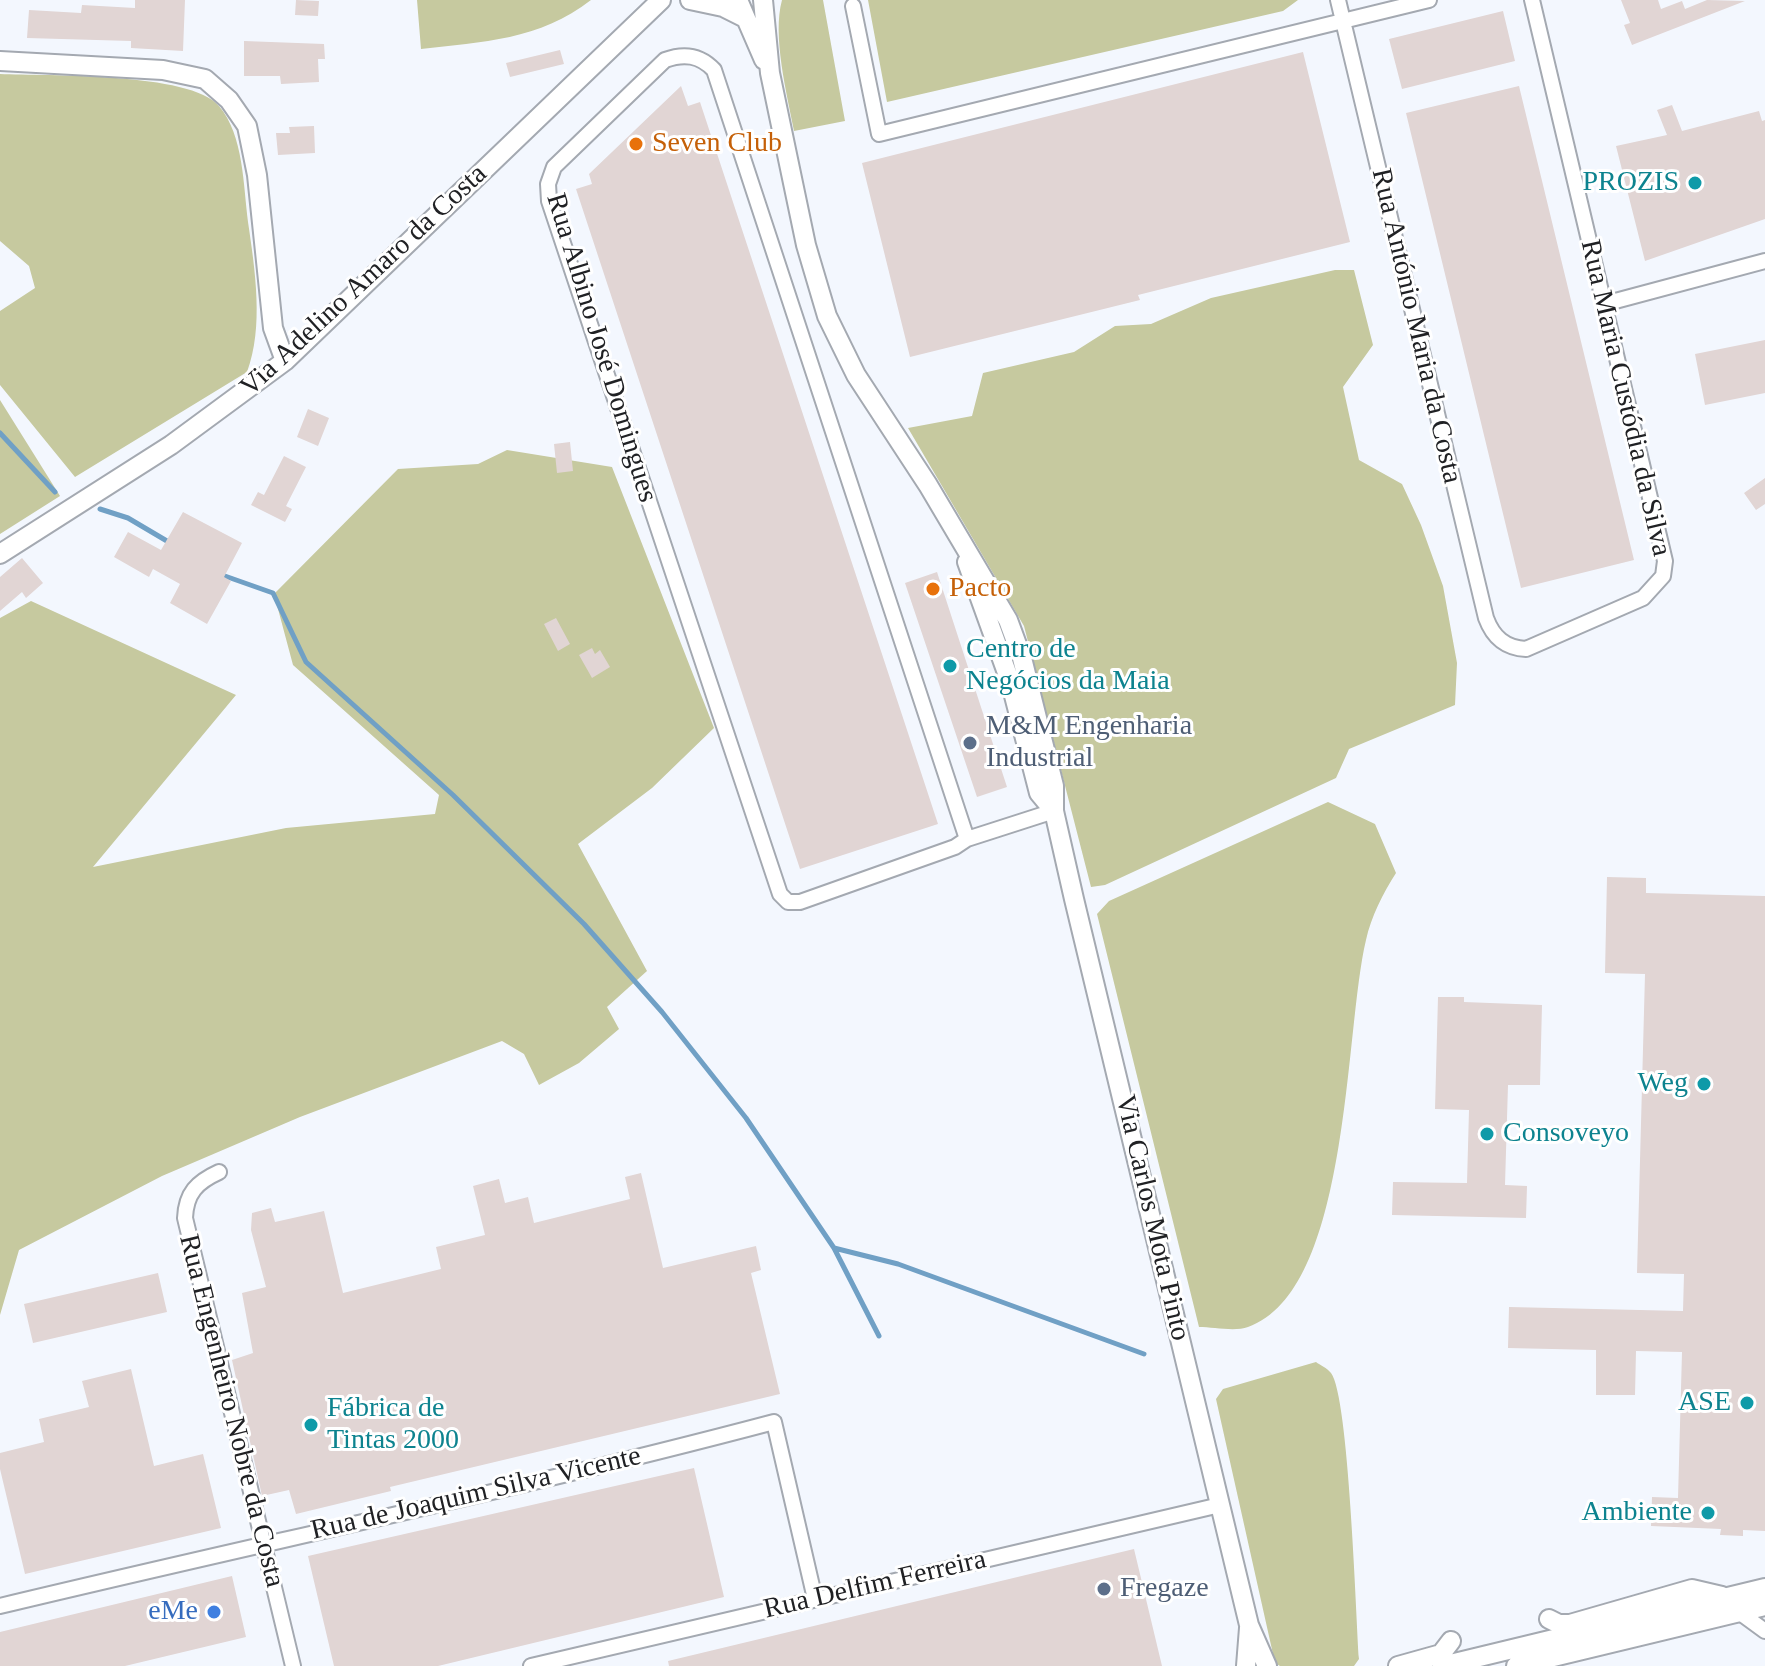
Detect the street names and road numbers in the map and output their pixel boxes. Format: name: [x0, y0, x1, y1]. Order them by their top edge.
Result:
street label: Via Adelino Amaro da Costa: [234, 158, 494, 404]
street label: Rua António Maria da Costa: [1363, 165, 1469, 487]
street label: Rua Albino José Domingues: [538, 190, 664, 506]
street label: Rua Maria Custódia da Silva: [1572, 237, 1678, 559]
street label: Via Carlos Mota Pinto: [1107, 1092, 1197, 1344]
street label: Rua Engenheiro Nobre da Costa: [171, 1231, 291, 1591]
street label: Rua de Joaquim Silva Vicente: [308, 1440, 644, 1548]
street label: Rua Delfim Ferreira: [761, 1543, 989, 1627]

